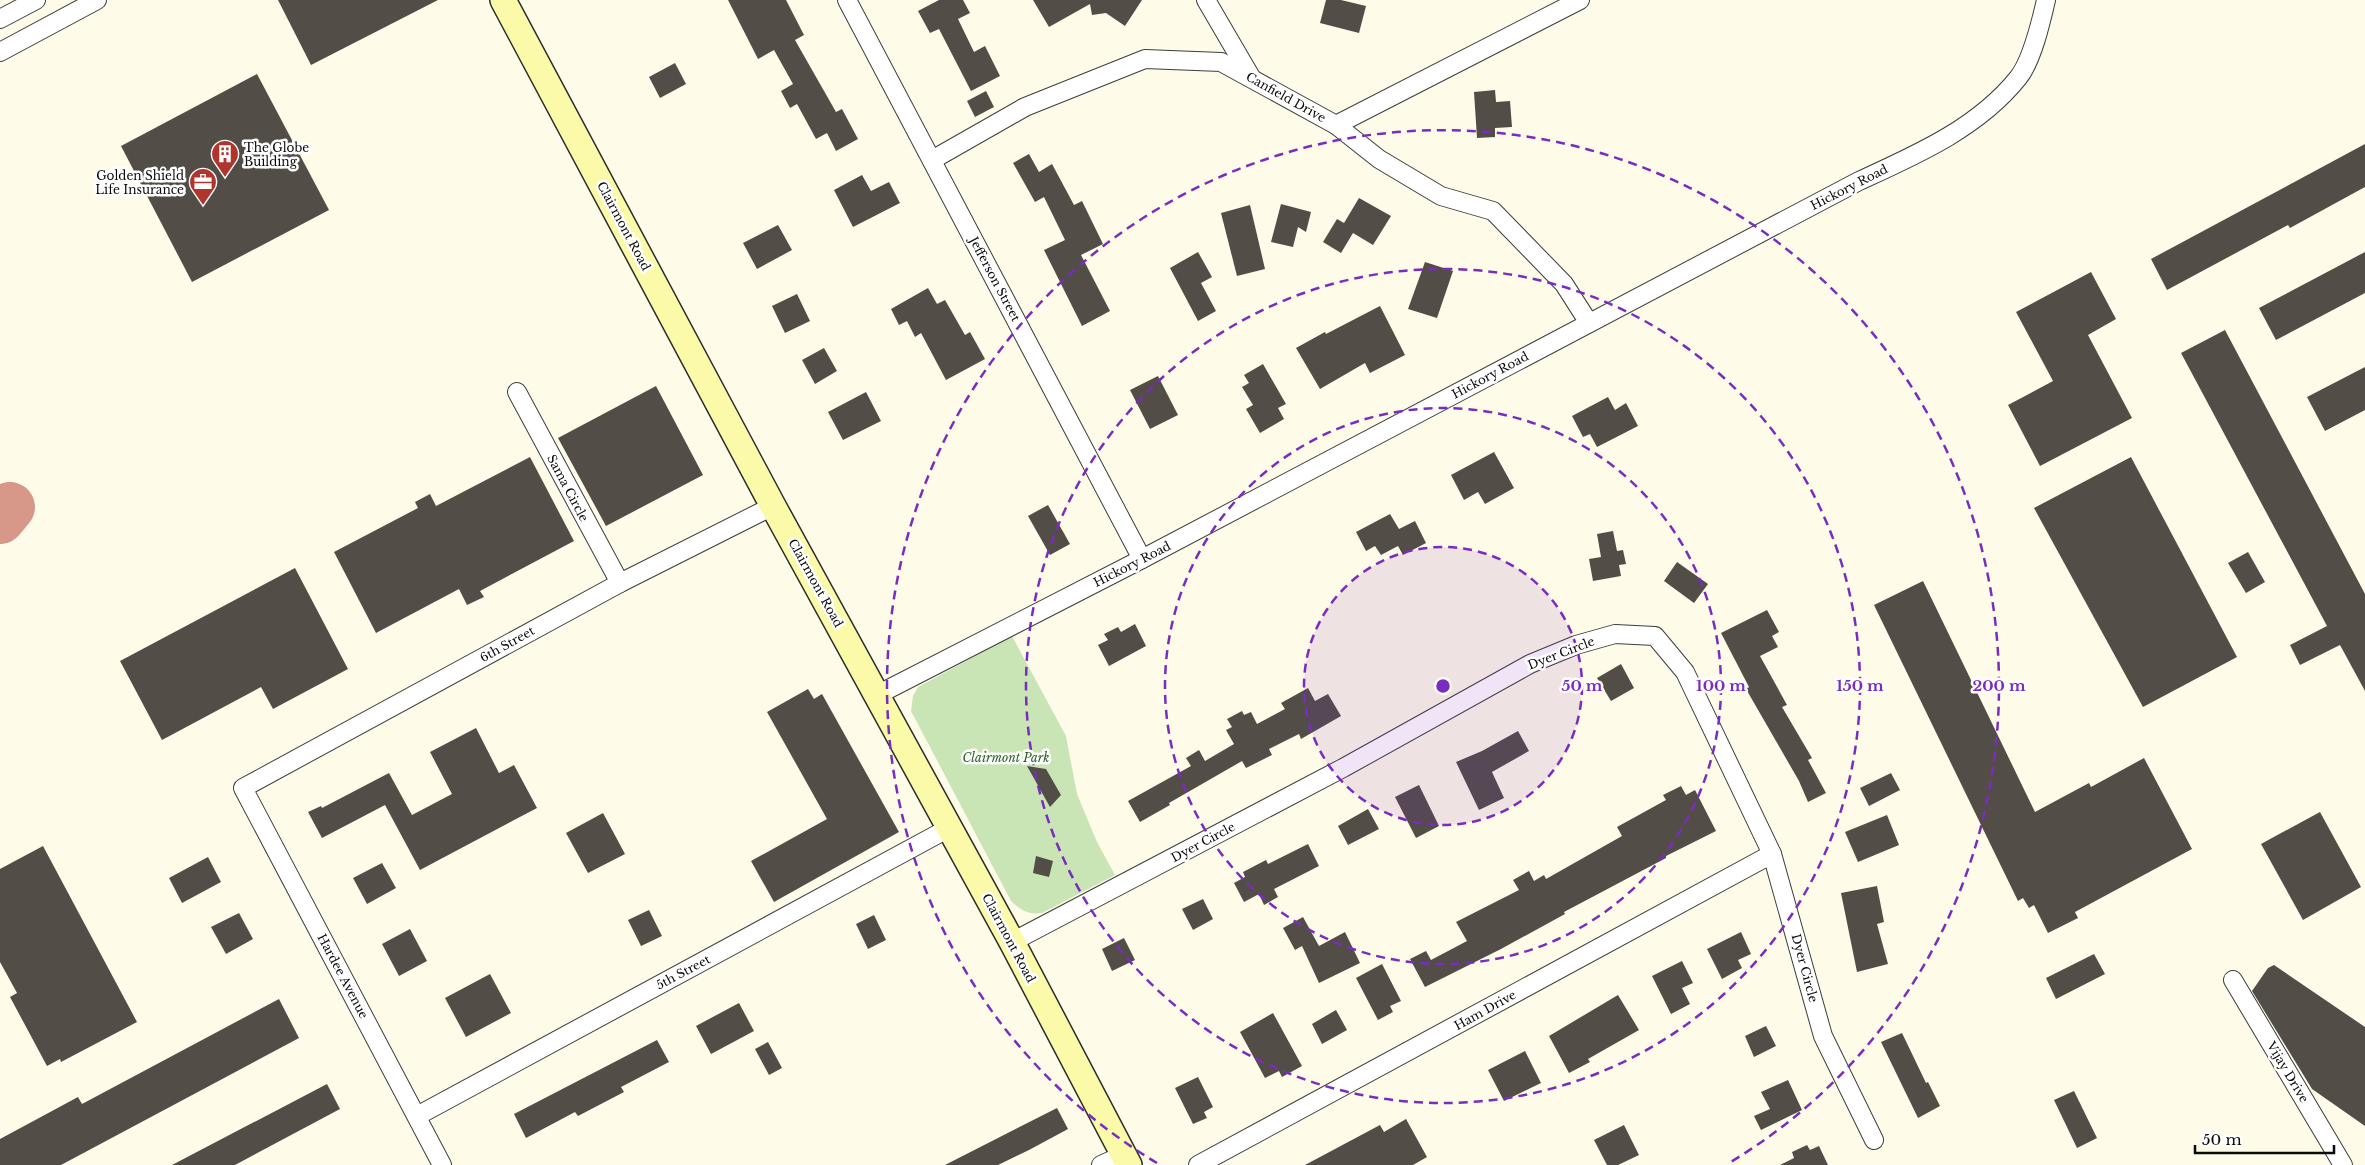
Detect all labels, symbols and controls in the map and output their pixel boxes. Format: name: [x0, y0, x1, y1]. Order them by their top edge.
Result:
street label: Canfield Drive: [1243, 69, 1329, 125]
building icon: The Globe Building: [210, 139, 240, 178]
place label: The Globe Building: [244, 140, 309, 169]
street label: Hickory Road: [1808, 161, 1890, 213]
office icon: Golden Shield Life Insurance: [188, 167, 218, 206]
place label: Golden Shield Life Insurance: [95, 168, 184, 197]
street label: Clairmont Road: [594, 179, 654, 273]
street label: Jefferson Street: [965, 232, 1024, 324]
street label: Hickory Road: [1449, 348, 1531, 402]
street label: Sama Circle: [544, 452, 592, 524]
street label: Clairmont Road: [785, 536, 847, 630]
street label: Hickory Road: [1091, 538, 1173, 590]
street label: 6th Street: [477, 623, 537, 665]
street label: Dyer Circle: [1526, 633, 1597, 673]
text: 50 m: [1562, 676, 1603, 695]
text: 100 m: [1696, 676, 1746, 695]
text: 150 m: [1836, 676, 1884, 695]
text: 200 m: [1973, 676, 2026, 695]
centre of rings: [1434, 677, 1452, 695]
park label: Clairmont Park: [963, 750, 1049, 765]
street label: Dyer Circle: [1168, 819, 1238, 865]
street label: Clairmont Road: [979, 891, 1039, 985]
street label: Hardee Avenue: [314, 931, 372, 1021]
street label: Dyer Circle: [1789, 932, 1821, 1004]
street label: 5th Street: [653, 951, 713, 993]
street label: Ham Drive: [1451, 987, 1519, 1033]
street label: Vijay Drive: [2263, 1038, 2312, 1105]
scale bar: [2195, 1122, 2334, 1154]
text: 50 m: [2202, 1130, 2242, 1149]

